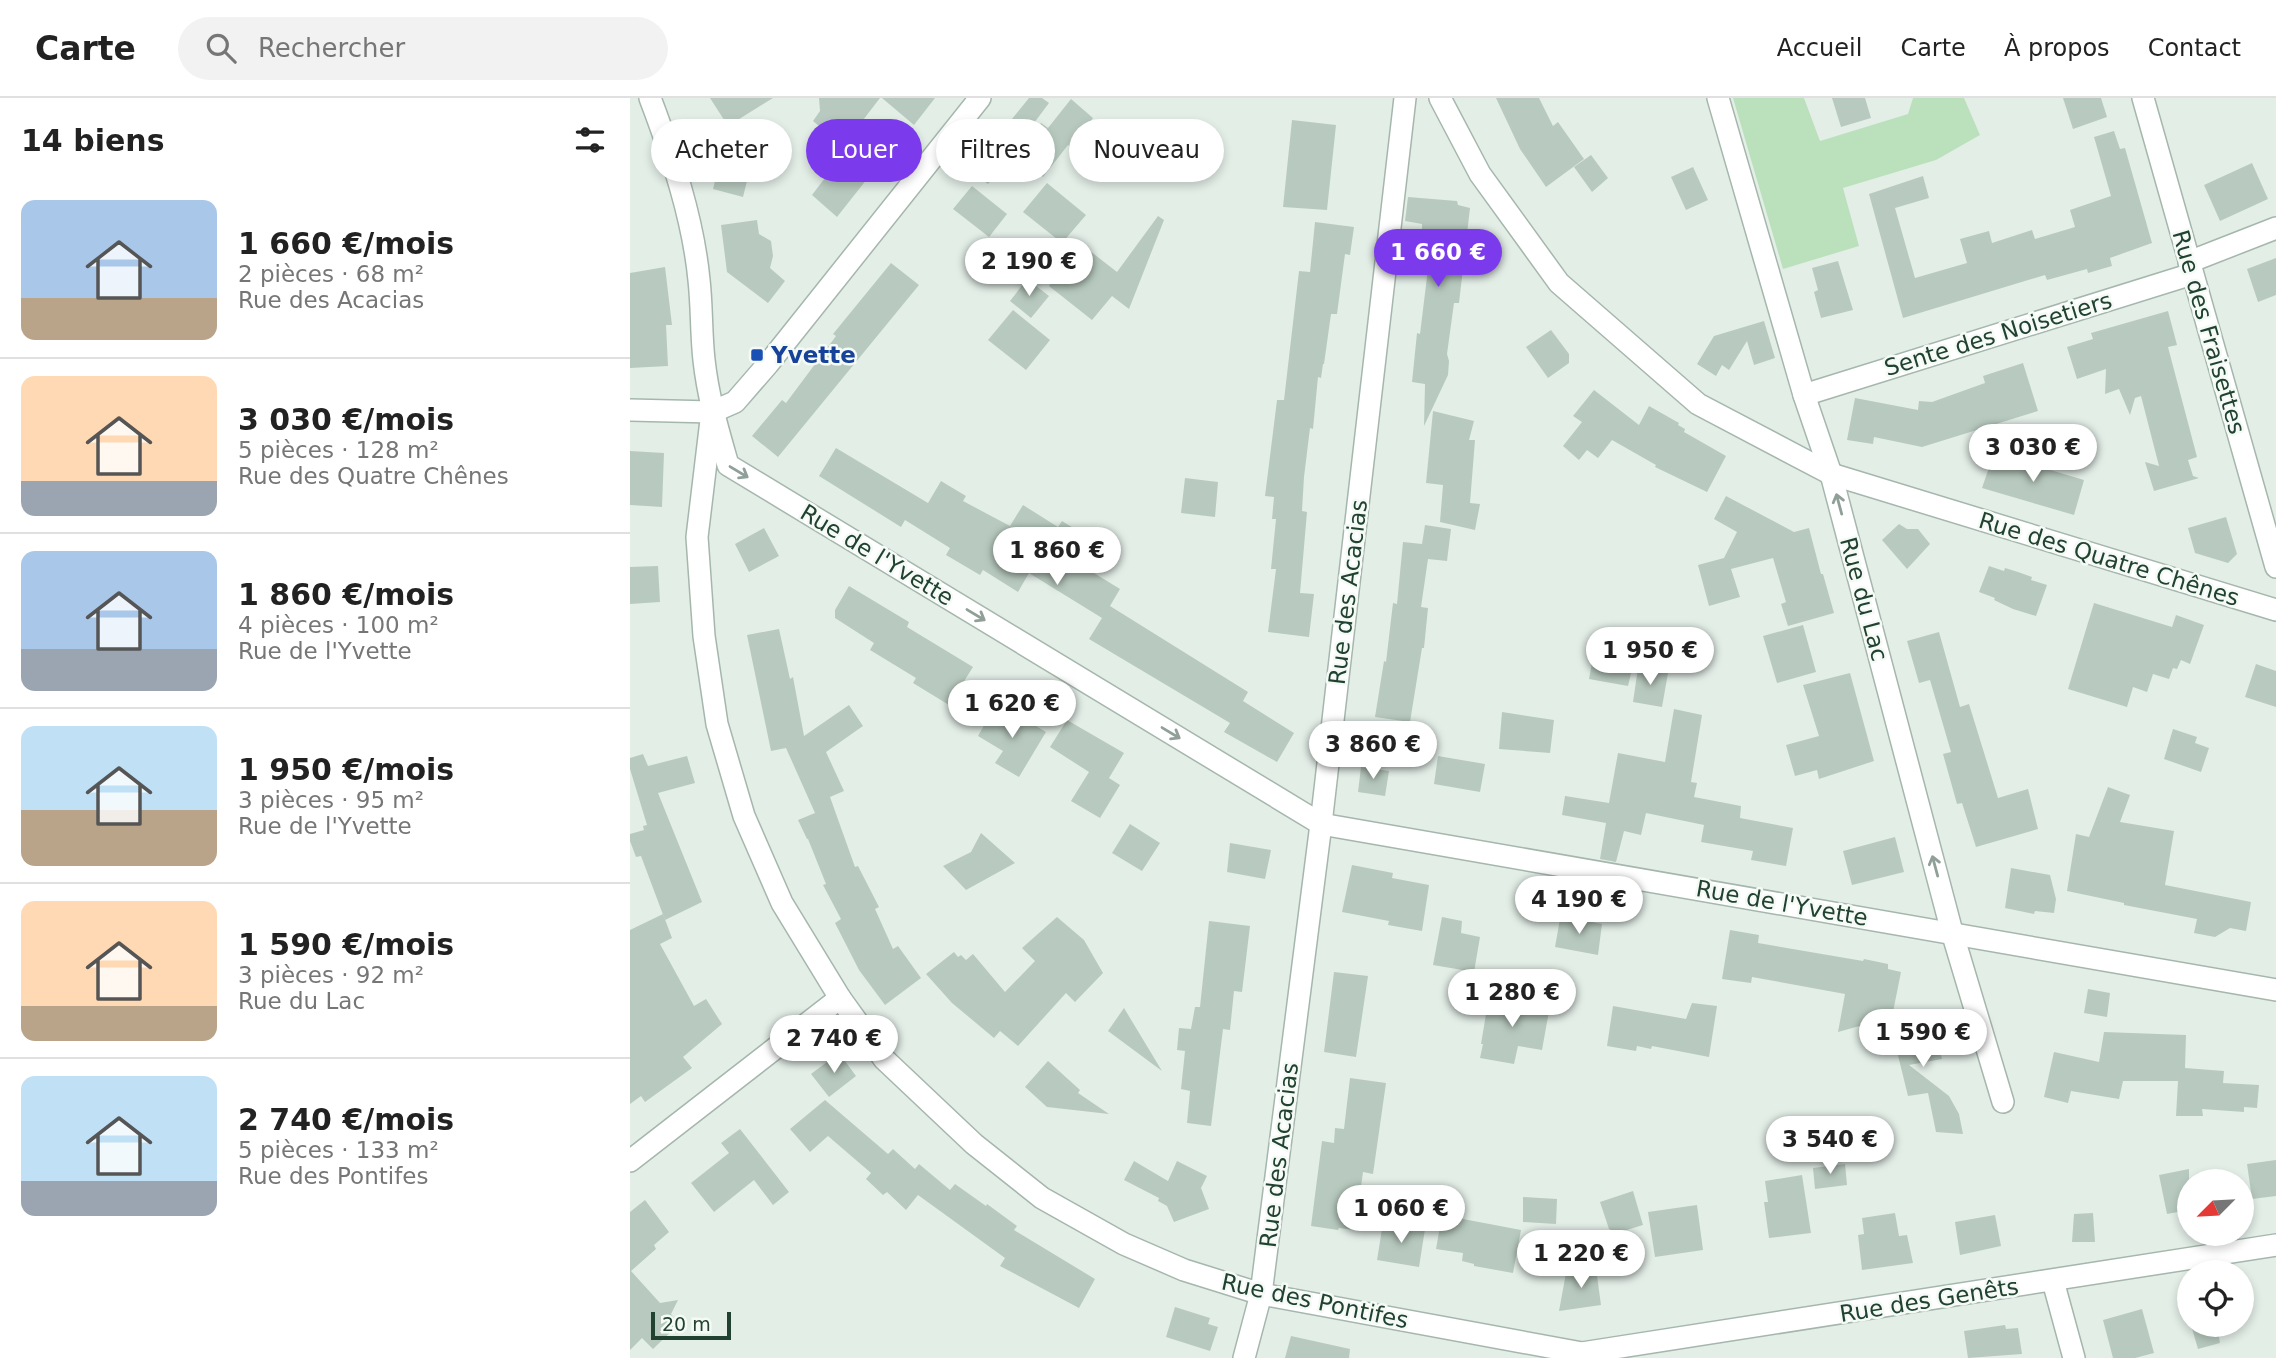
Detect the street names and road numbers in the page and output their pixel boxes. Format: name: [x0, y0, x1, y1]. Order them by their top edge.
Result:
street label: Rue des Fraisettes: [2167, 227, 2251, 437]
street label: Sente des Noisetiers: [1881, 287, 2115, 381]
street label: Rue des Acacias: [1324, 498, 1372, 686]
street label: Rue de l'Yvette: [796, 499, 958, 611]
street label: Rue des Quatre Chênes: [1976, 507, 2242, 611]
street label: Rue du Lac: [1835, 534, 1893, 664]
street label: Rue de l'Yvette: [1694, 875, 1870, 931]
street label: Rue des Acacias: [1255, 1061, 1303, 1249]
street label: Rue des Pontifes: [1219, 1268, 1411, 1334]
street label: Rue des Genêts: [1838, 1273, 2020, 1327]

